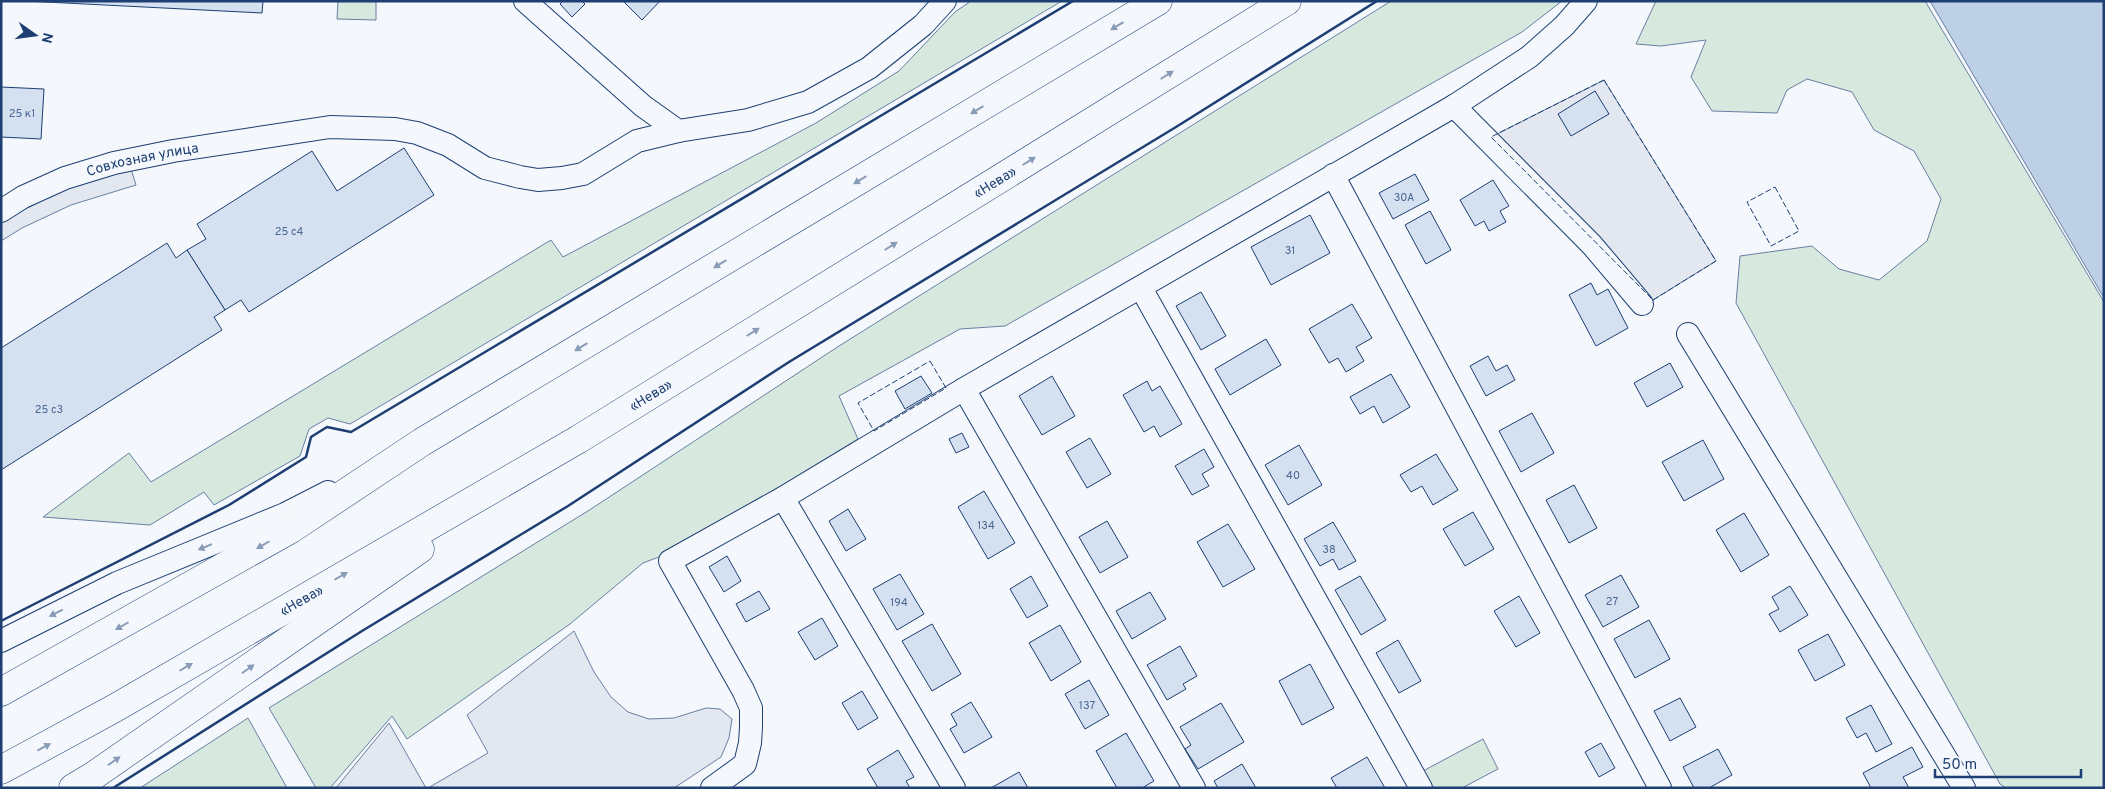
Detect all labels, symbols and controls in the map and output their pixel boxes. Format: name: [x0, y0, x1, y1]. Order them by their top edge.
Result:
north arrow: [10, 10, 60, 60]
one-way arrow: [1110, 22, 1123, 31]
text: N: [37, 31, 56, 45]
one-way arrow: [1161, 71, 1174, 80]
one-way arrow: [971, 105, 984, 114]
house number: 25 к1: [9, 107, 35, 121]
street label: Совхозная улица: [85, 140, 200, 181]
one-way arrow: [1022, 156, 1036, 165]
street label: «Нева»: [971, 163, 1020, 203]
one-way arrow: [853, 176, 866, 185]
house number: 30А: [1394, 191, 1414, 205]
house number: 25 с4: [275, 225, 303, 239]
one-way arrow: [884, 242, 897, 251]
house number: 31: [1285, 244, 1295, 258]
one-way arrow: [714, 259, 727, 268]
one-way arrow: [746, 327, 759, 336]
one-way arrow: [574, 343, 587, 352]
street label: «Нева»: [627, 376, 676, 416]
house number: 25 с3: [35, 403, 63, 417]
house number: 40: [1286, 469, 1300, 483]
house number: 134: [977, 519, 995, 533]
one-way arrow: [256, 541, 271, 549]
house number: 38: [1322, 543, 1336, 557]
one-way arrow: [197, 544, 212, 552]
one-way arrow: [334, 572, 349, 580]
street label: «Нева»: [277, 582, 327, 621]
house number: 27: [1606, 595, 1618, 609]
house number: 194: [890, 596, 908, 610]
one-way arrow: [49, 609, 64, 618]
one-way arrow: [116, 621, 129, 630]
one-way arrow: [179, 662, 192, 671]
one-way arrow: [241, 664, 255, 674]
house number: 137: [1079, 699, 1095, 713]
one-way arrow: [37, 742, 51, 751]
scale bar: [1935, 746, 2081, 778]
one-way arrow: [107, 756, 121, 766]
text: 50 m: [1942, 756, 1977, 775]

